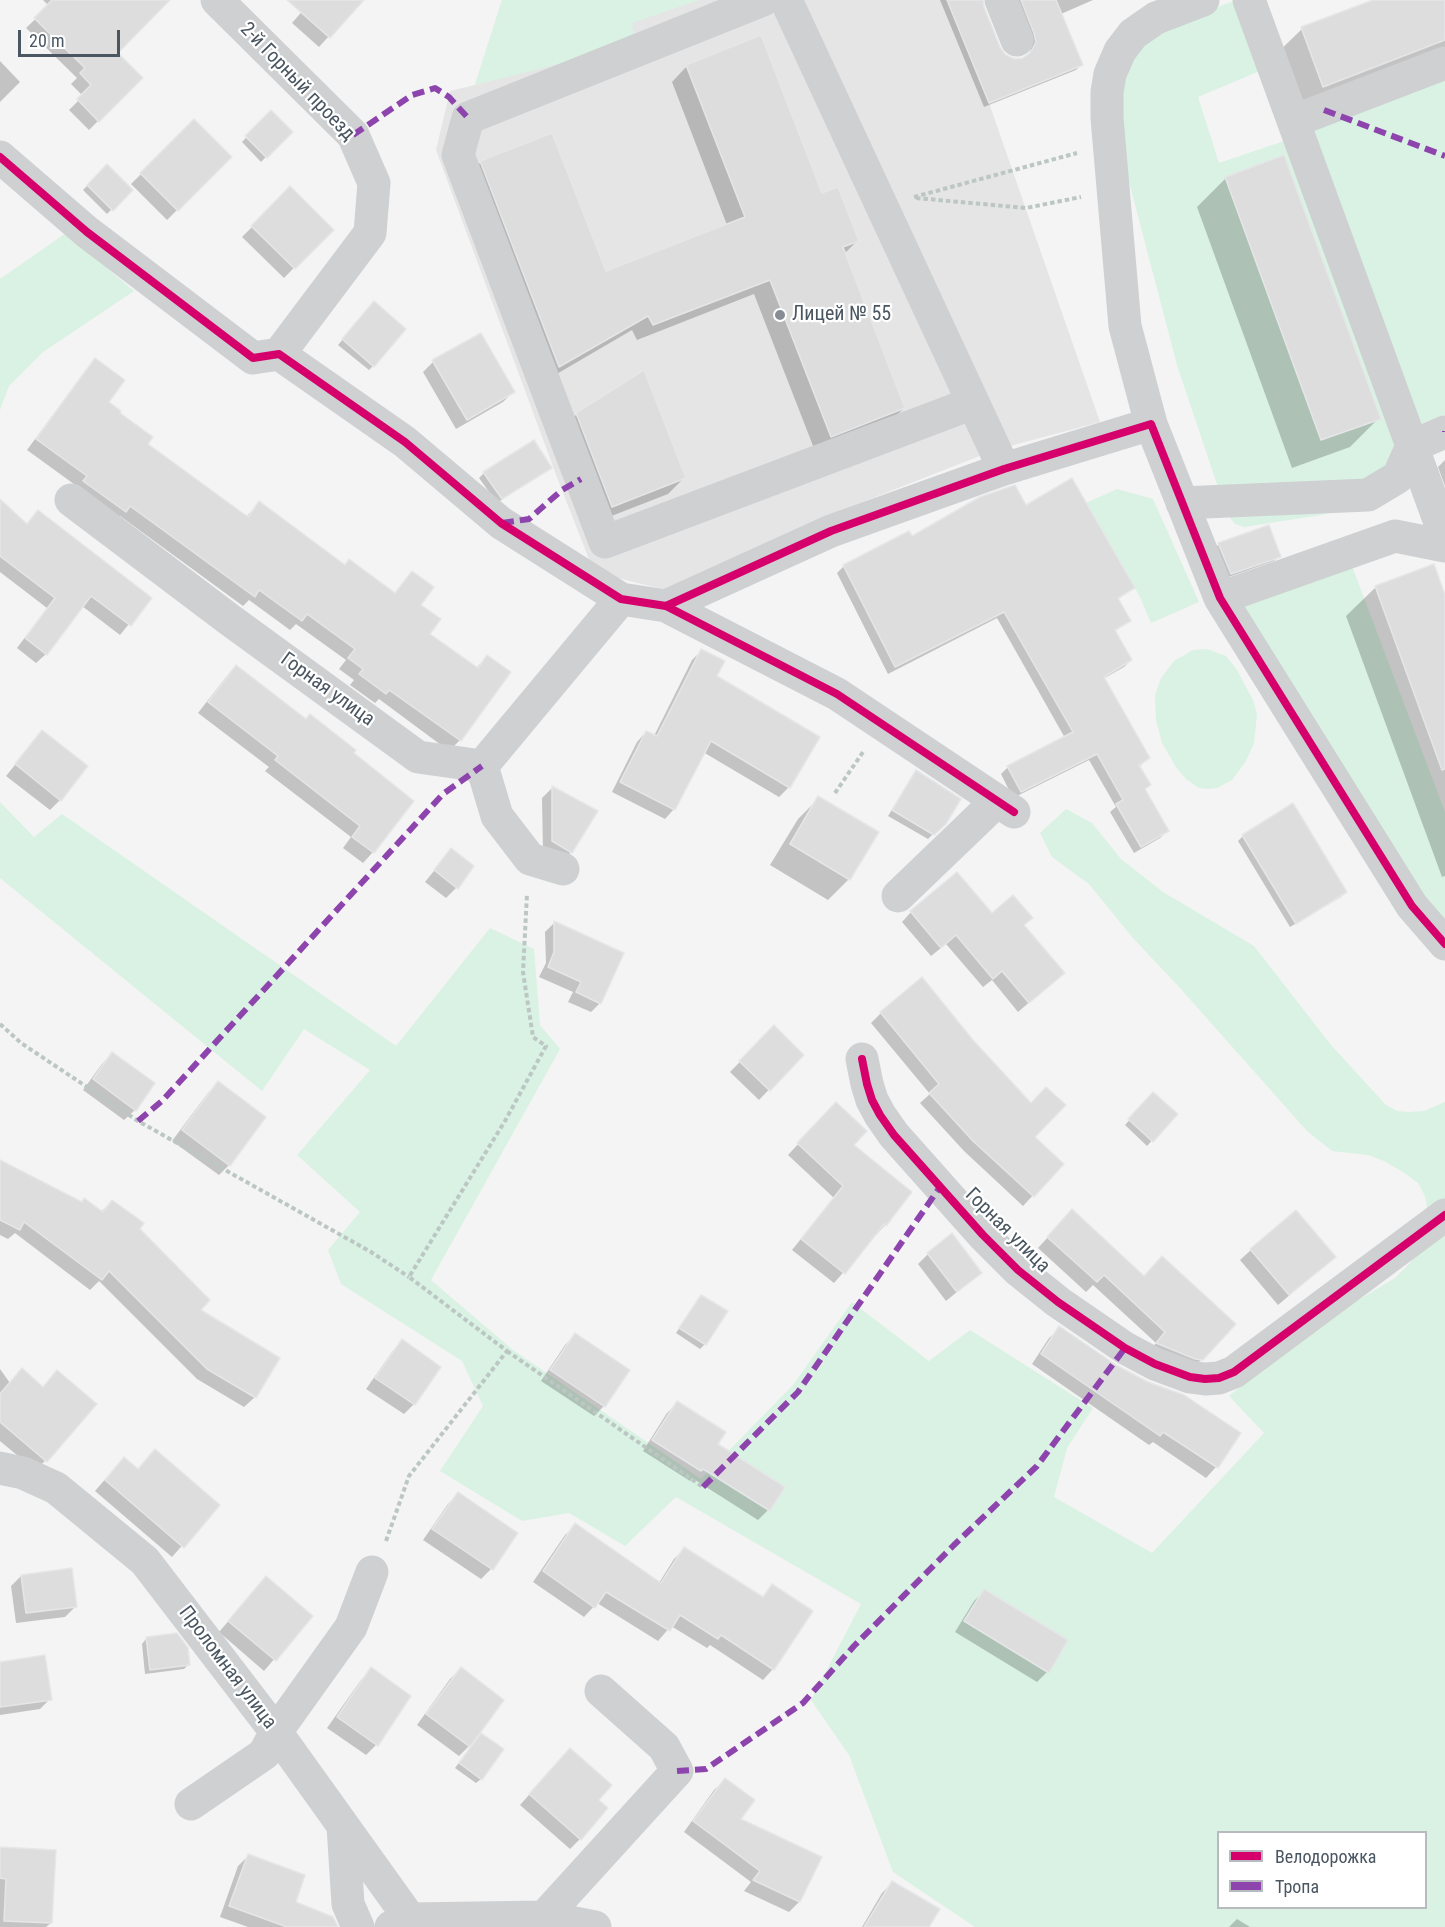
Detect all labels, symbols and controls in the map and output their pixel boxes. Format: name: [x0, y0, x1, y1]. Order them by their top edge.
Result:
scale bar: [21, 18, 123, 56]
street label: 2-й Горный проезд: [234, 18, 360, 146]
text: 20 m: [29, 30, 64, 51]
place label: Лицей № 55: [792, 303, 891, 327]
marker: Лицей № 55: [773, 308, 787, 322]
street label: Горная улица: [275, 648, 379, 732]
street label: Горная улица: [960, 1184, 1054, 1278]
street label: Проломная улица: [173, 1602, 281, 1734]
legend: [1217, 1831, 1427, 1909]
text: Велодорожка: [1275, 1846, 1376, 1867]
text: Тропа: [1275, 1876, 1319, 1897]

